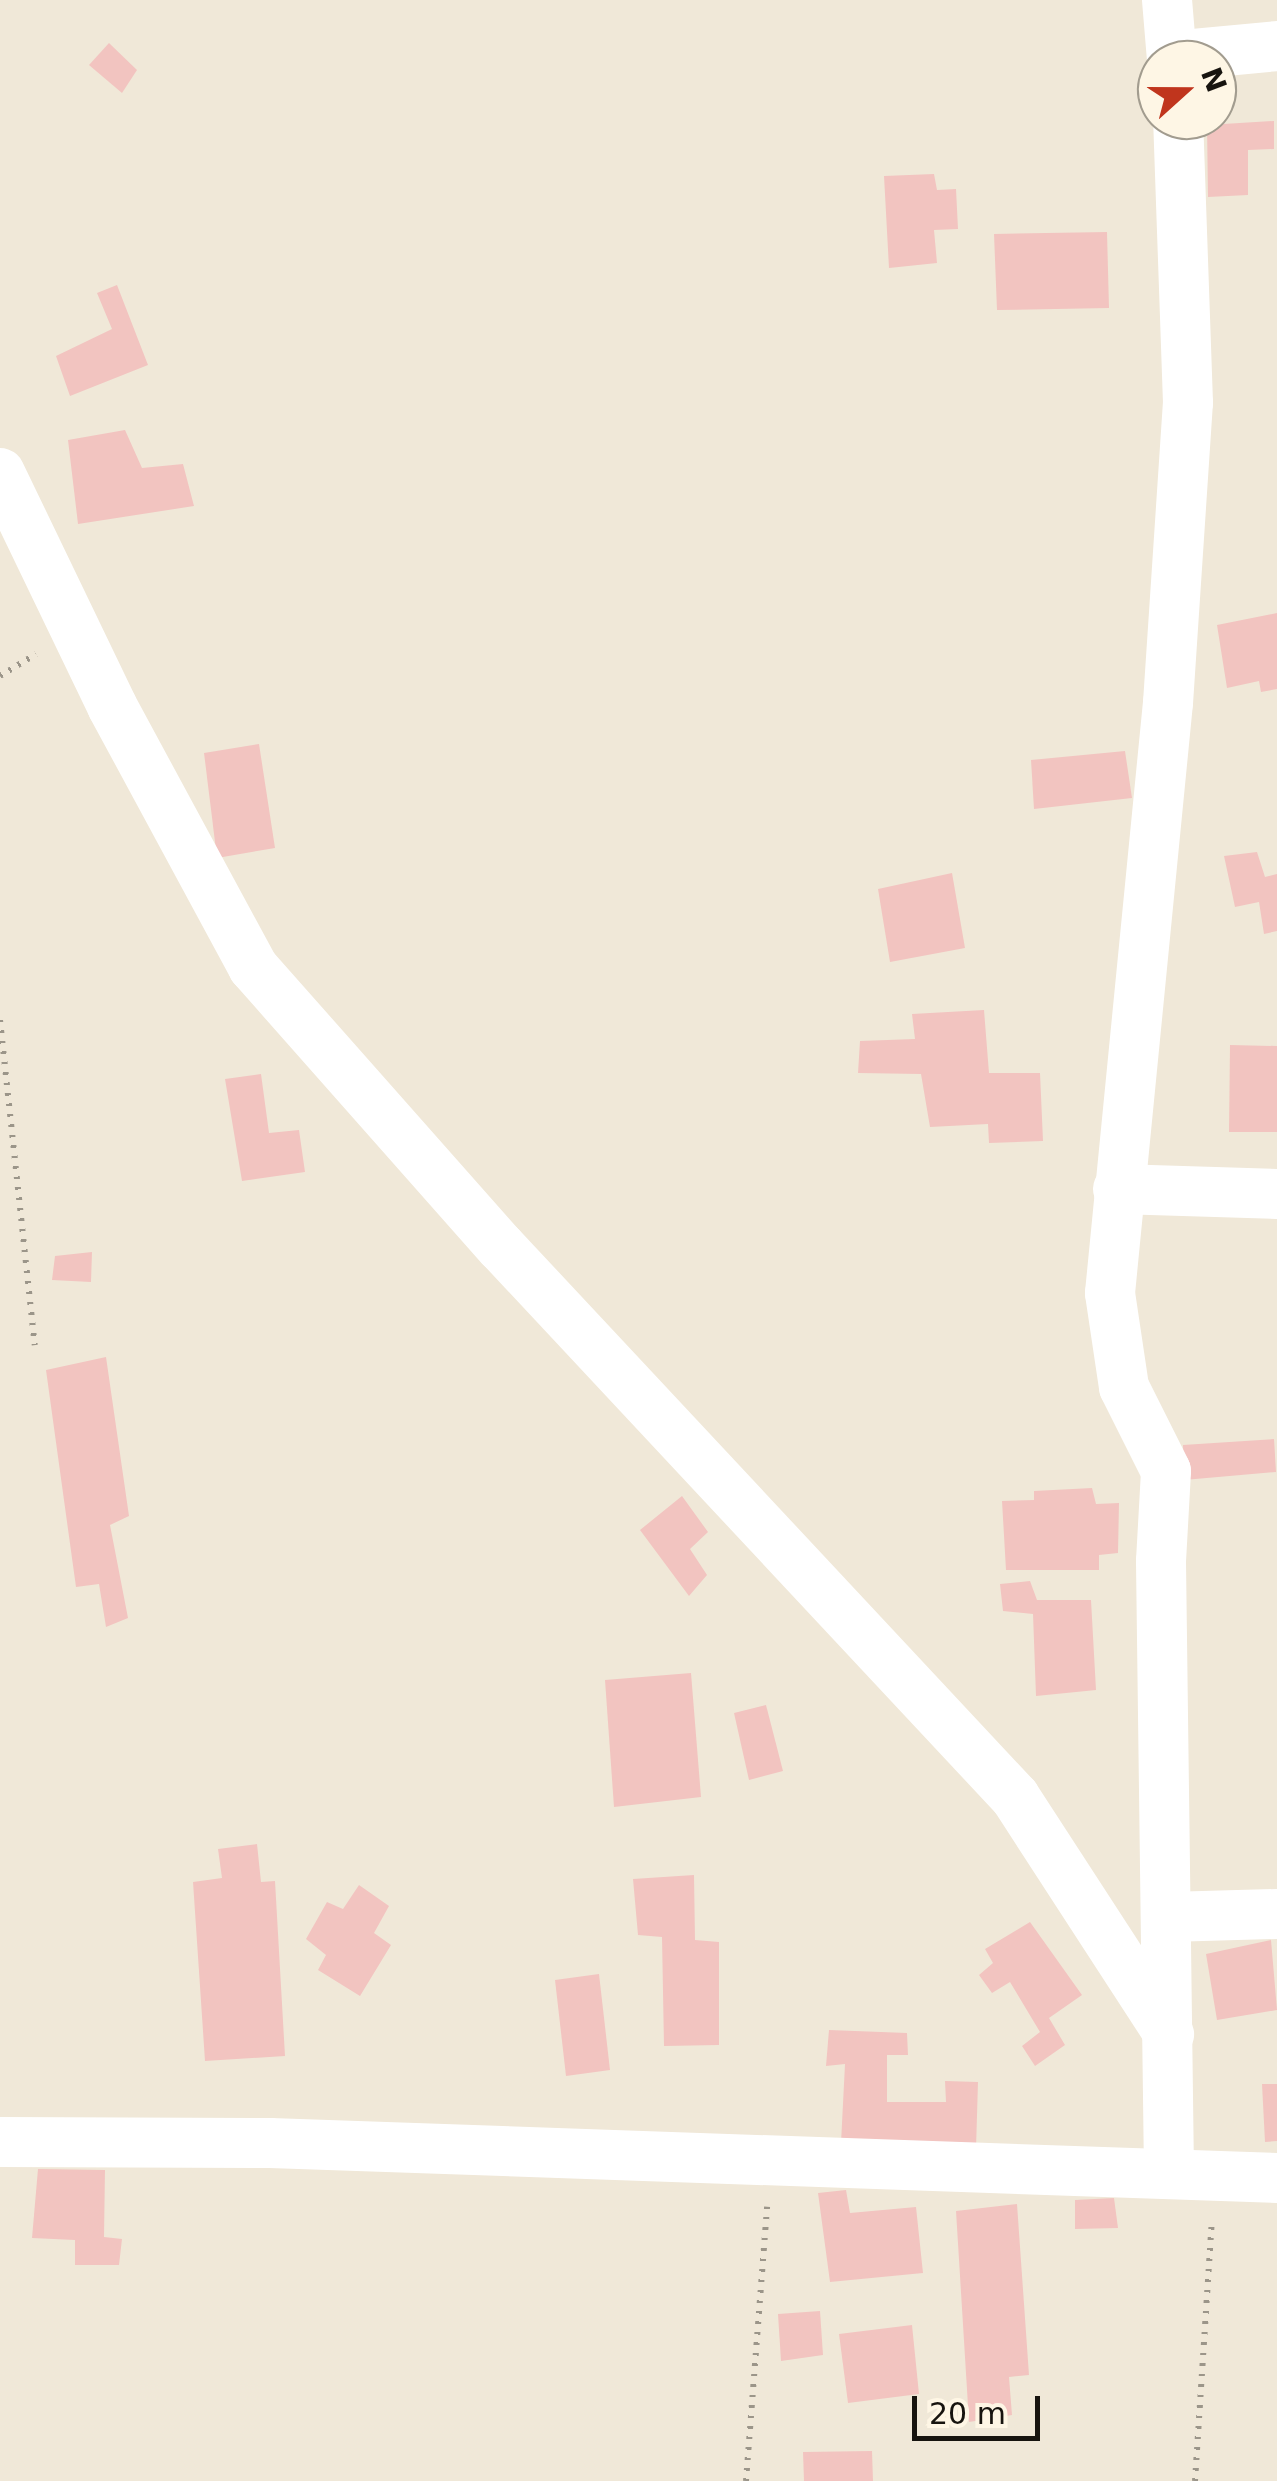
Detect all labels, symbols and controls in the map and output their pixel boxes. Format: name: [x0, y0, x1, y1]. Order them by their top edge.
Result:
north arrow: [1137, 40, 1237, 140]
text: N: [1194, 63, 1233, 97]
scale bar: [917, 2376, 1044, 2438]
text: 20 m: [929, 2396, 1006, 2431]

